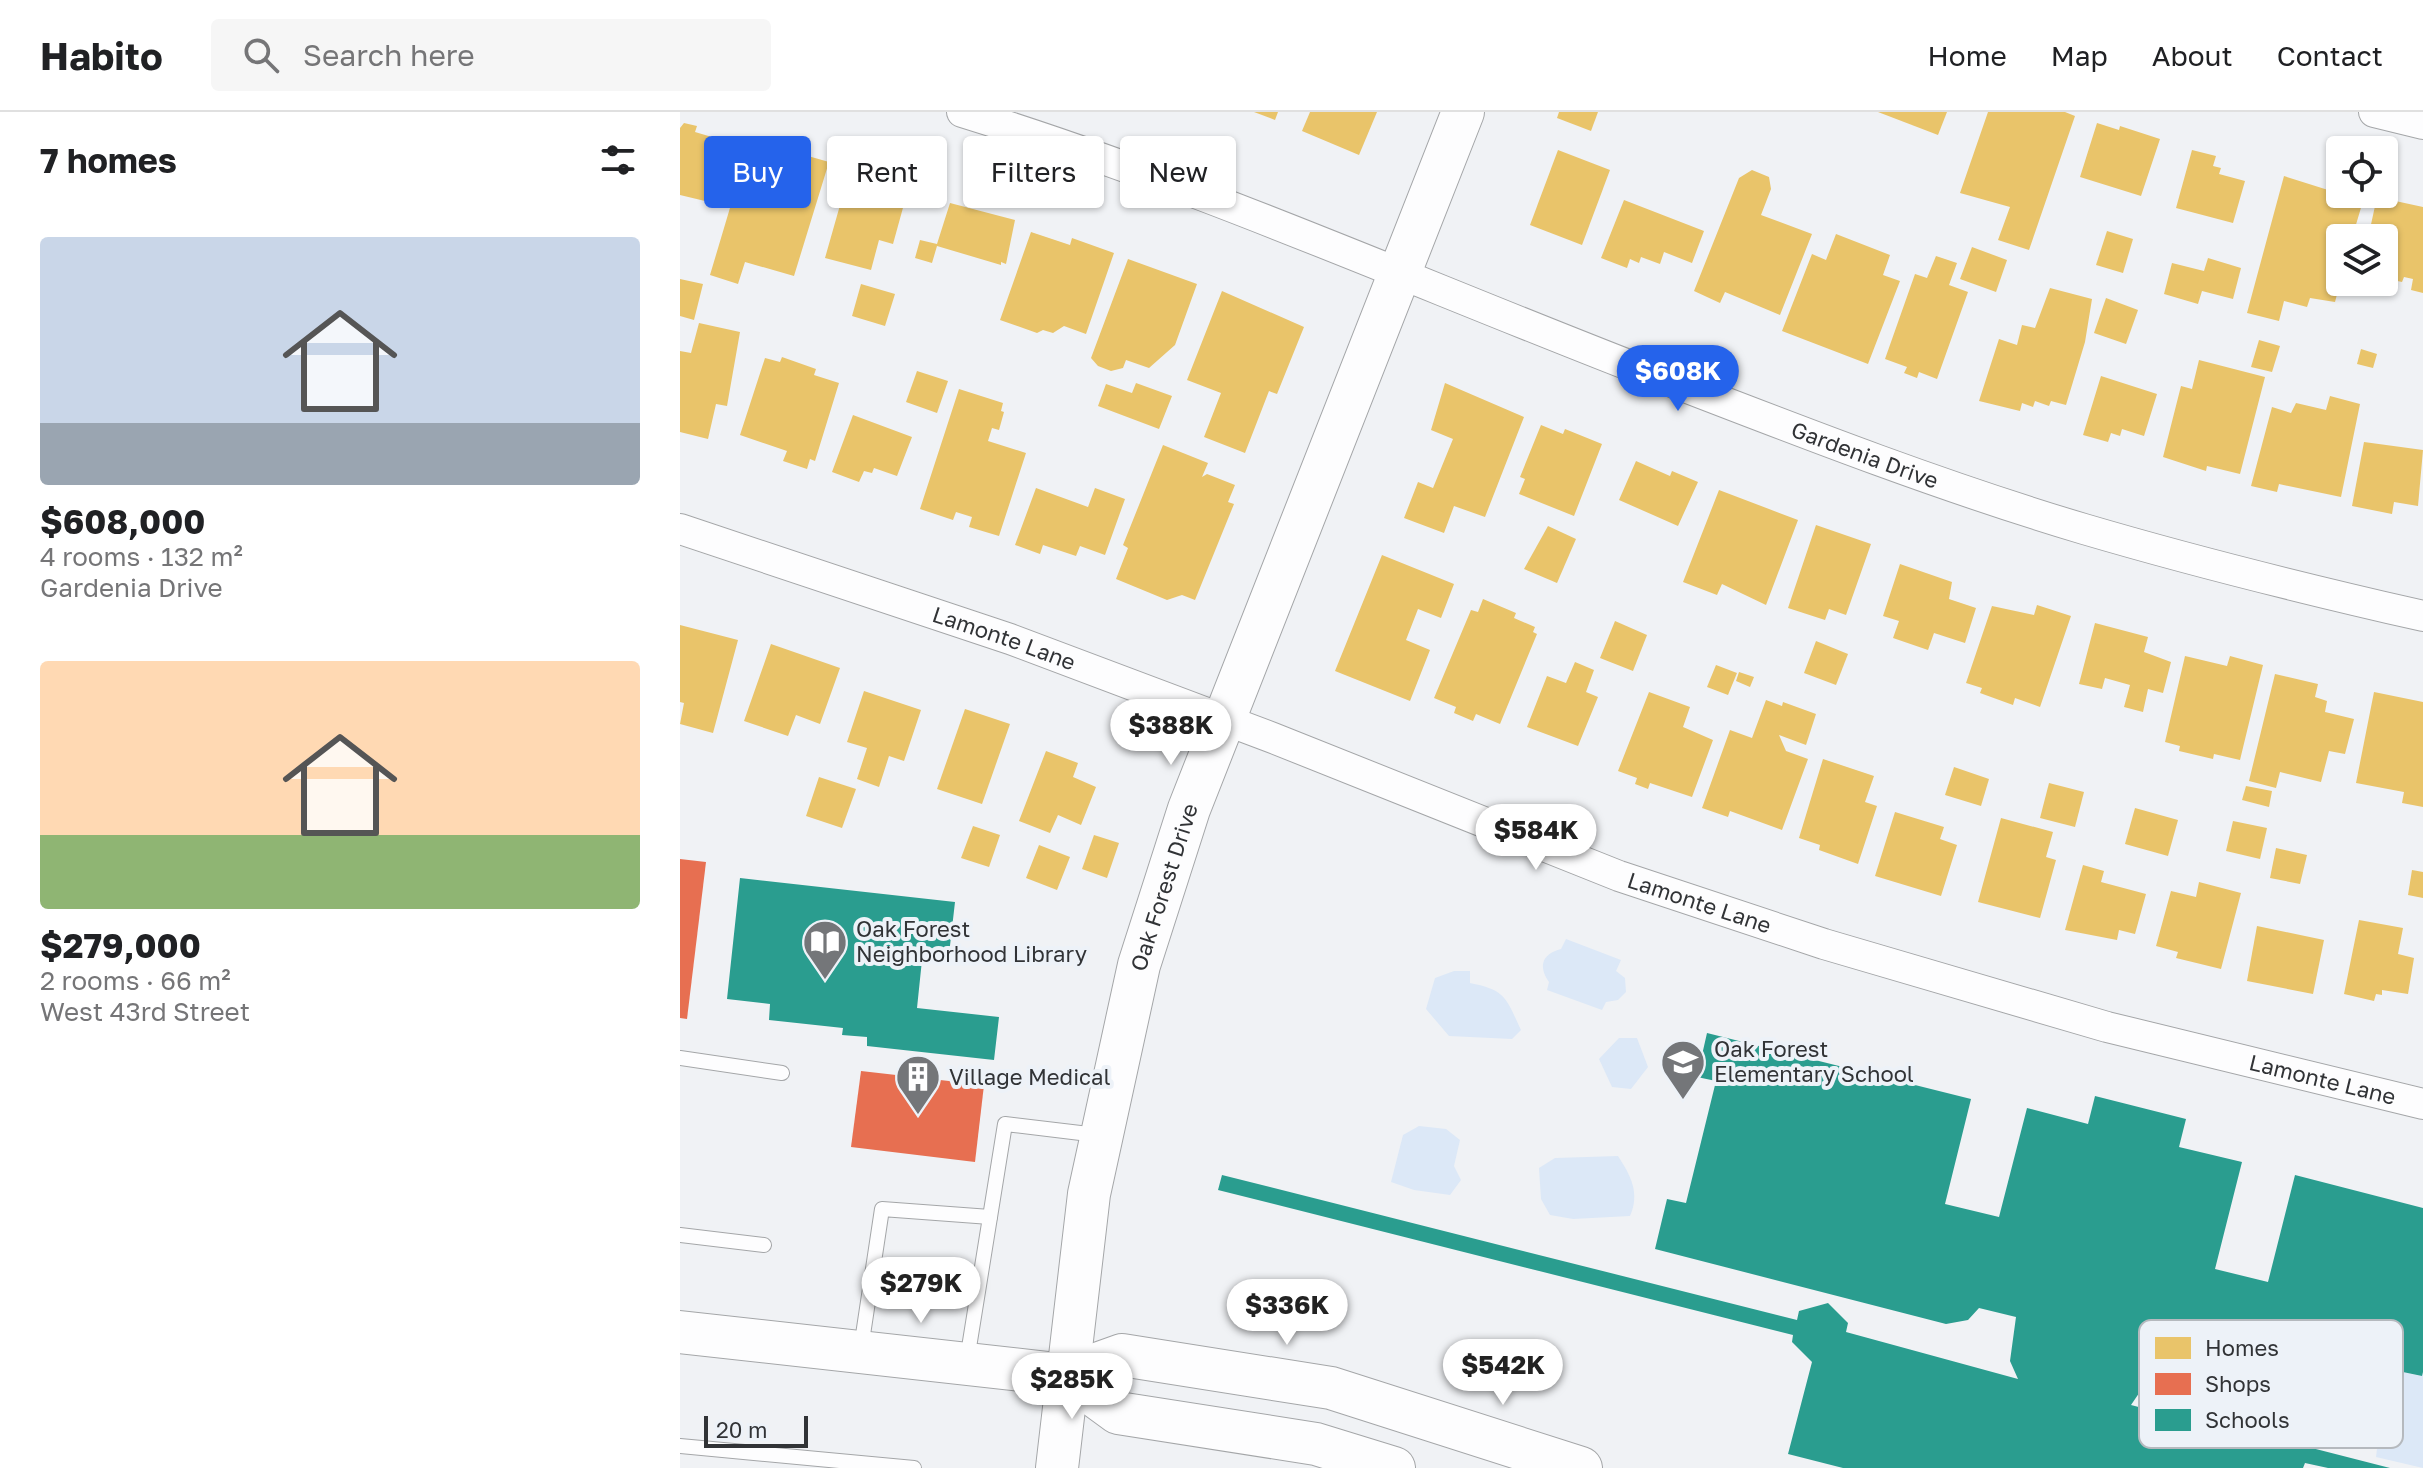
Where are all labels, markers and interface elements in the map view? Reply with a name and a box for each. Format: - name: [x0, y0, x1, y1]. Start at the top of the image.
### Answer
- search box: [211, 19, 771, 91]
- text: Habito: [40, 33, 163, 78]
- icon: search: [239, 33, 283, 77]
- text: Search here: [303, 37, 475, 73]
- text: Home: [1928, 39, 2007, 72]
- text: Map: [2051, 39, 2108, 72]
- text: About: [2152, 39, 2233, 72]
- text: Contact: [2277, 39, 2383, 72]
- chip: Buy: [704, 136, 811, 208]
- chip: Rent: [827, 136, 947, 208]
- chip: Filters: [963, 136, 1104, 208]
- chip: New: [1120, 136, 1236, 208]
- map controls: [2326, 136, 2398, 296]
- button: locate: [2326, 136, 2398, 208]
- icon: filters: [596, 138, 640, 182]
- text: 7 homes: [40, 140, 177, 180]
- button: layers: [2326, 224, 2398, 296]
- icon: home: [268, 289, 412, 433]
- pin: $608K: [1622, 345, 1734, 413]
- text: $608K: [1635, 355, 1721, 386]
- street label: Gardenia Drive: [1788, 415, 1942, 494]
- text: $608,000: [40, 501, 205, 541]
- text: 4 rooms · 132 m²: [40, 541, 243, 572]
- text: Gardenia Drive: [40, 572, 223, 603]
- street label: Lamonte Lane: [929, 600, 1080, 675]
- pin: $388K: [1115, 699, 1227, 767]
- text: $388K: [1128, 709, 1214, 740]
- icon: home: [268, 713, 412, 857]
- street label: Oak Forest Drive: [1124, 800, 1203, 974]
- pin: $584K: [1480, 804, 1592, 872]
- text: $584K: [1493, 814, 1579, 845]
- street label: Lamonte Lane: [1624, 866, 1775, 939]
- place label: Oak Forest Neighborhood Library: [856, 915, 1087, 967]
- library icon: Oak Forest Neighborhood Library: [801, 918, 849, 981]
- text: $279,000: [40, 925, 201, 965]
- text: 2 rooms · 66 m²: [40, 965, 231, 996]
- text: West 43rd Street: [40, 996, 250, 1027]
- place label: Oak Forest Elementary School: [1714, 1035, 1914, 1087]
- school or university icon: Oak Forest Elementary School: [1659, 1038, 1707, 1101]
- street label: Lamonte Lane: [2247, 1048, 2399, 1110]
- building icon: Village Medical: [894, 1053, 942, 1116]
- place label: Village Medical: [949, 1063, 1111, 1090]
- pin: $279K: [865, 1257, 977, 1325]
- text: $279K: [880, 1267, 962, 1298]
- pin: $336K: [1231, 1279, 1343, 1347]
- text: $336K: [1245, 1289, 1329, 1320]
- legend: [2139, 1320, 2403, 1448]
- text: Homes: [2205, 1334, 2279, 1361]
- pin: $542K: [1447, 1339, 1559, 1407]
- text: $542K: [1461, 1349, 1545, 1380]
- pin: $285K: [1016, 1353, 1128, 1421]
- text: $285K: [1030, 1363, 1114, 1394]
- text: Shops: [2205, 1370, 2271, 1397]
- text: Schools: [2205, 1406, 2290, 1433]
- scale bar: [704, 1412, 808, 1448]
- text: 20 m: [716, 1416, 767, 1443]

